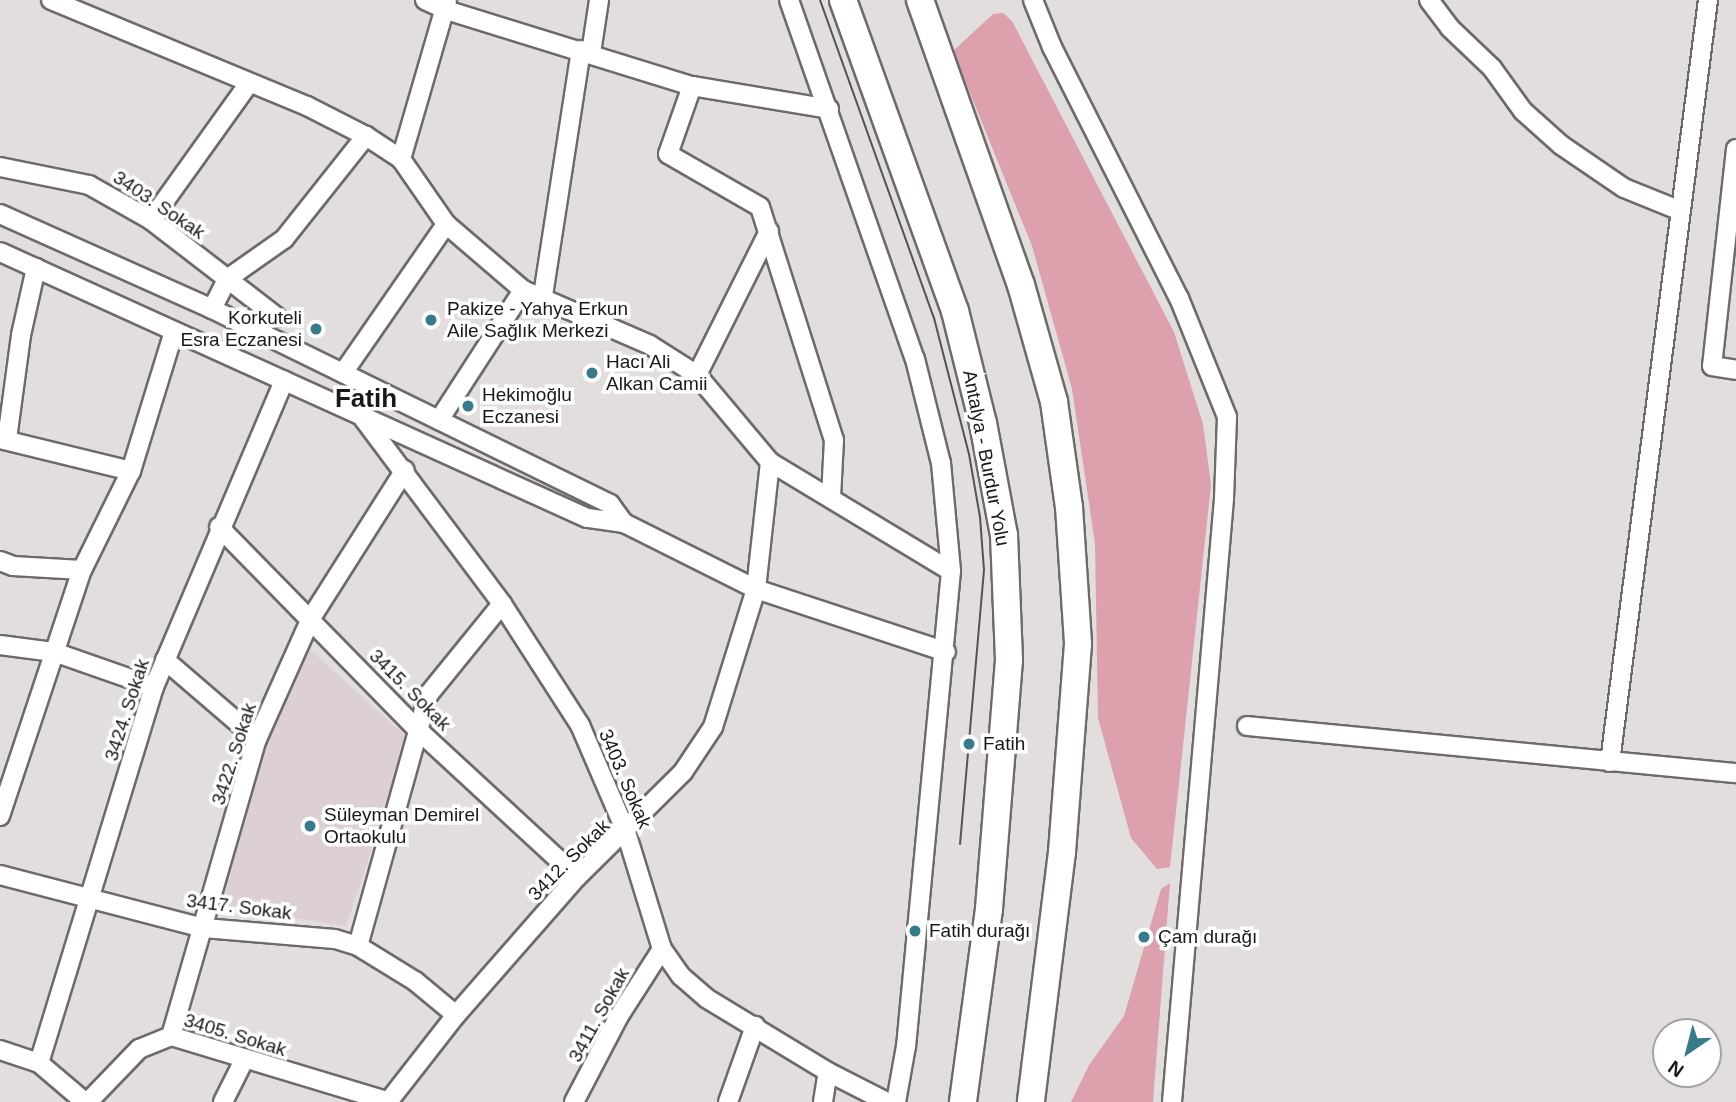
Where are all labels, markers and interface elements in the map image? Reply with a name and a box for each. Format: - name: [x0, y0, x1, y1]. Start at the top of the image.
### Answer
- street label: 3403. Sokak: [109, 166, 209, 244]
- place label: Pakize - Yahya Erkun Aile Sağlık Merkezi: [447, 298, 628, 342]
- place label: Korkuteli Esra Eczanesi: [181, 307, 302, 351]
- marker: Pakize - Yahya Erkun Aile Sağlık Merkezi: [421, 310, 441, 330]
- marker: Korkuteli Esra Eczanesi: [308, 321, 324, 337]
- place label: Hacı Ali Alkan Camii: [606, 351, 707, 395]
- marker: Hacı Ali Alkan Camii: [584, 365, 600, 381]
- street label: Antalya - Burdur Yolu: [958, 368, 1014, 548]
- district label: Fatih: [335, 383, 397, 415]
- place label: Hekimoğlu Eczanesi: [482, 384, 572, 428]
- marker: Hekimoğlu Eczanesi: [460, 398, 476, 414]
- street label: 3415. Sokak: [365, 645, 455, 735]
- street label: 3424. Sokak: [100, 656, 154, 764]
- street label: 3422. Sokak: [207, 700, 261, 808]
- street label: 3403. Sokak: [594, 726, 656, 832]
- place label: Fatih: [983, 733, 1025, 755]
- marker: Fatih: [961, 736, 977, 752]
- place label: Süleyman Demirel Ortaokulu: [324, 804, 479, 848]
- street label: 3412. Sokak: [524, 815, 614, 905]
- marker: Süleyman Demirel Ortaokulu: [302, 818, 318, 834]
- street label: 3417. Sokak: [185, 889, 293, 925]
- place label: Fatih durağı: [929, 920, 1030, 942]
- marker: Fatih durağı: [907, 923, 923, 939]
- place label: Çam durağı: [1158, 926, 1257, 948]
- marker: Çam durağı: [1136, 929, 1152, 945]
- street label: 3411. Sokak: [564, 964, 634, 1066]
- street label: 3405. Sokak: [181, 1009, 289, 1061]
- north arrow: [1652, 1018, 1722, 1088]
- text: N: [1664, 1056, 1687, 1082]

